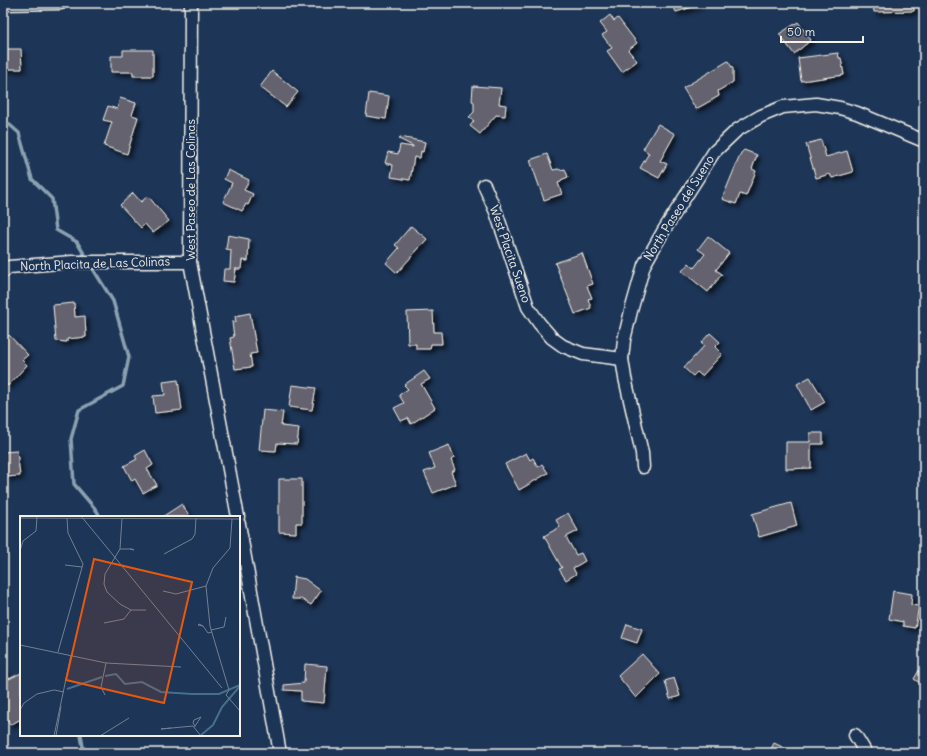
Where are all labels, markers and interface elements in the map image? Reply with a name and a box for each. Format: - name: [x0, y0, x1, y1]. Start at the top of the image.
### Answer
- scale bar: [781, 18, 863, 44]
- text: 50 m: [787, 24, 816, 39]
- street label: West Paseo de Las Colinas: [183, 119, 198, 261]
- street label: North Paseo del Sueno: [640, 152, 717, 263]
- street label: West Placita Sueno: [487, 203, 534, 305]
- street label: North Placita de Las Colinas: [20, 253, 170, 274]
- inset map: [20, 516, 240, 736]

